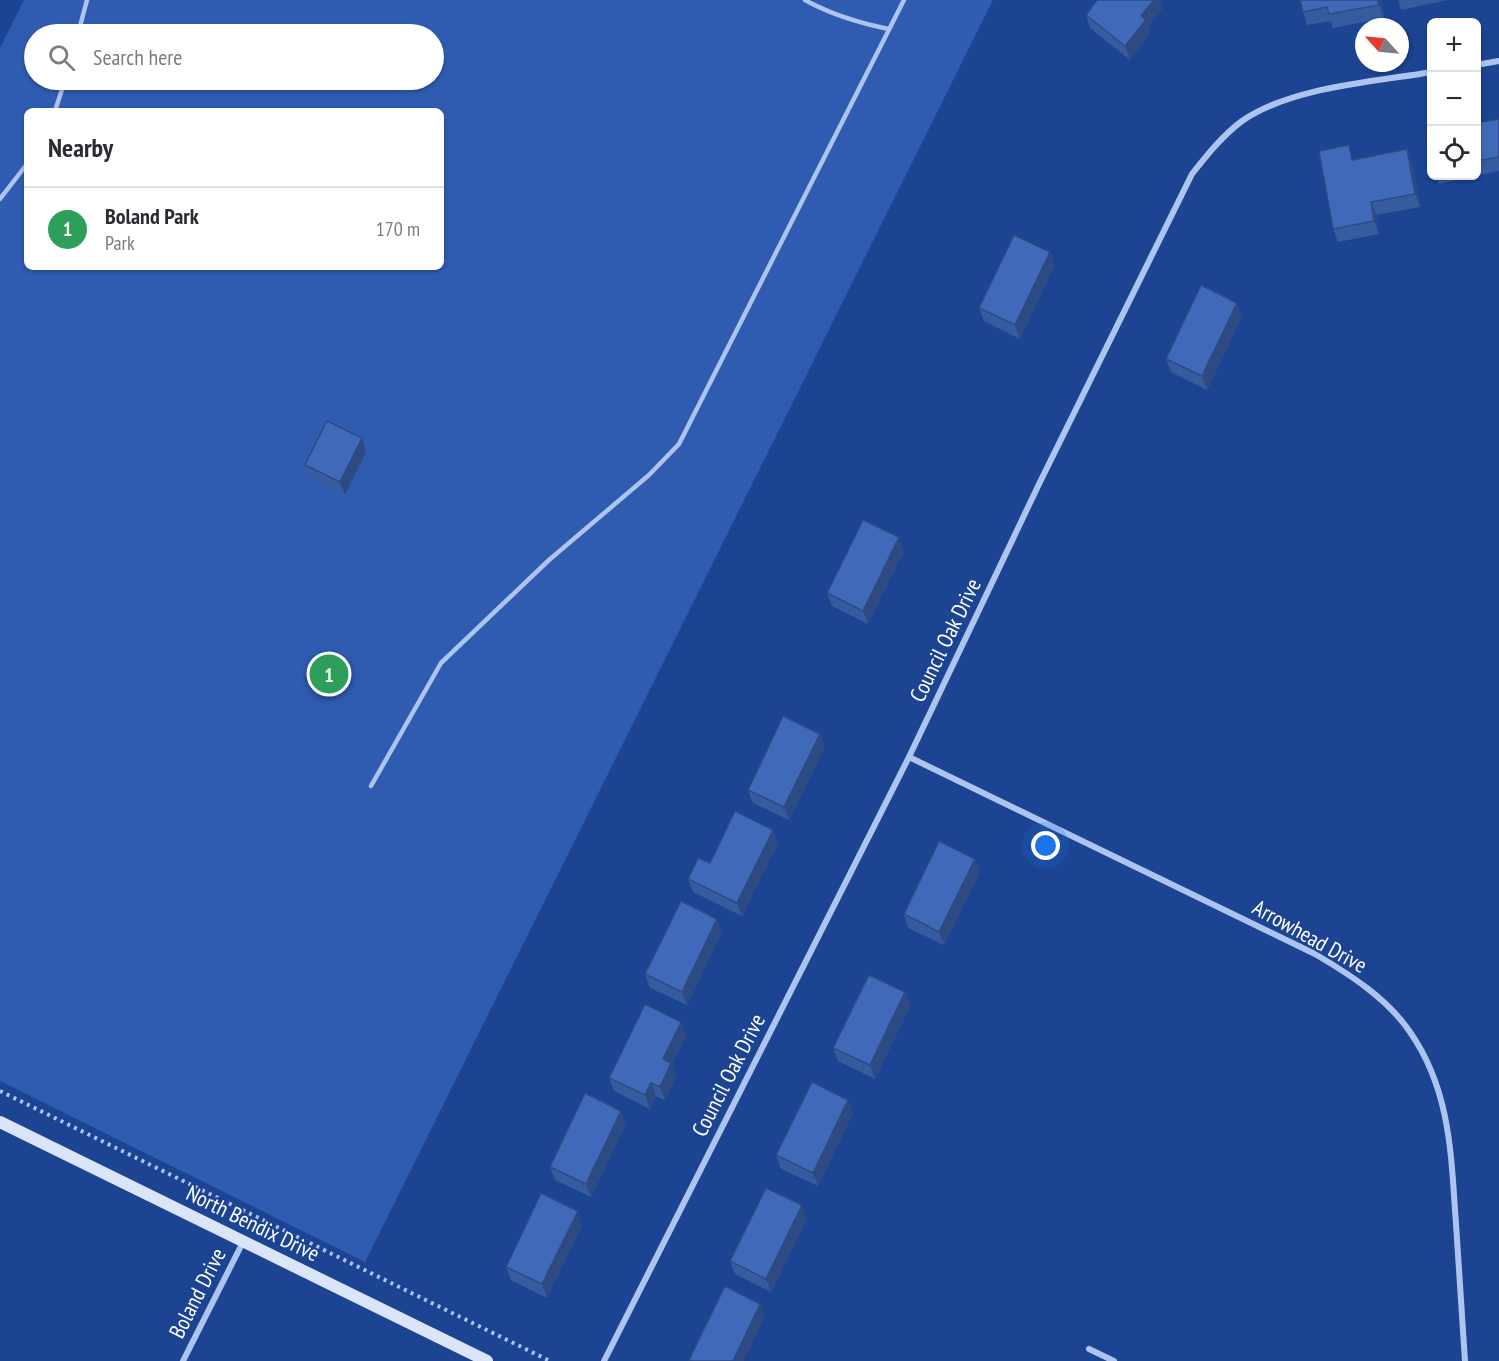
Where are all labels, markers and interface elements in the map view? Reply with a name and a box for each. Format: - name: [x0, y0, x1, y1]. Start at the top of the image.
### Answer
- north arrow: [1355, 18, 1409, 72]
- map controls: [1427, 18, 1481, 180]
- button: +: [1427, 18, 1481, 72]
- search box: [24, 24, 444, 90]
- icon: search: [45, 41, 78, 74]
- text: Search here: [93, 43, 182, 71]
- button: −: [1427, 72, 1481, 126]
- button: locate: [1427, 126, 1481, 180]
- text: Nearby: [48, 131, 113, 164]
- text: Boland Park: [105, 202, 199, 230]
- text: 1: [63, 216, 72, 242]
- text: 170 m: [376, 216, 420, 242]
- text: Park: [105, 230, 135, 256]
- street label: Council Oak Drive: [903, 574, 987, 706]
- pin: 1: [310, 652, 348, 696]
- your location: [1031, 831, 1060, 860]
- street label: Arrowhead Drive: [1248, 893, 1372, 979]
- street label: Council Oak Drive: [685, 1009, 771, 1141]
- street label: North Bendix Drive: [182, 1179, 324, 1267]
- street label: Boland Drive: [162, 1243, 232, 1343]

